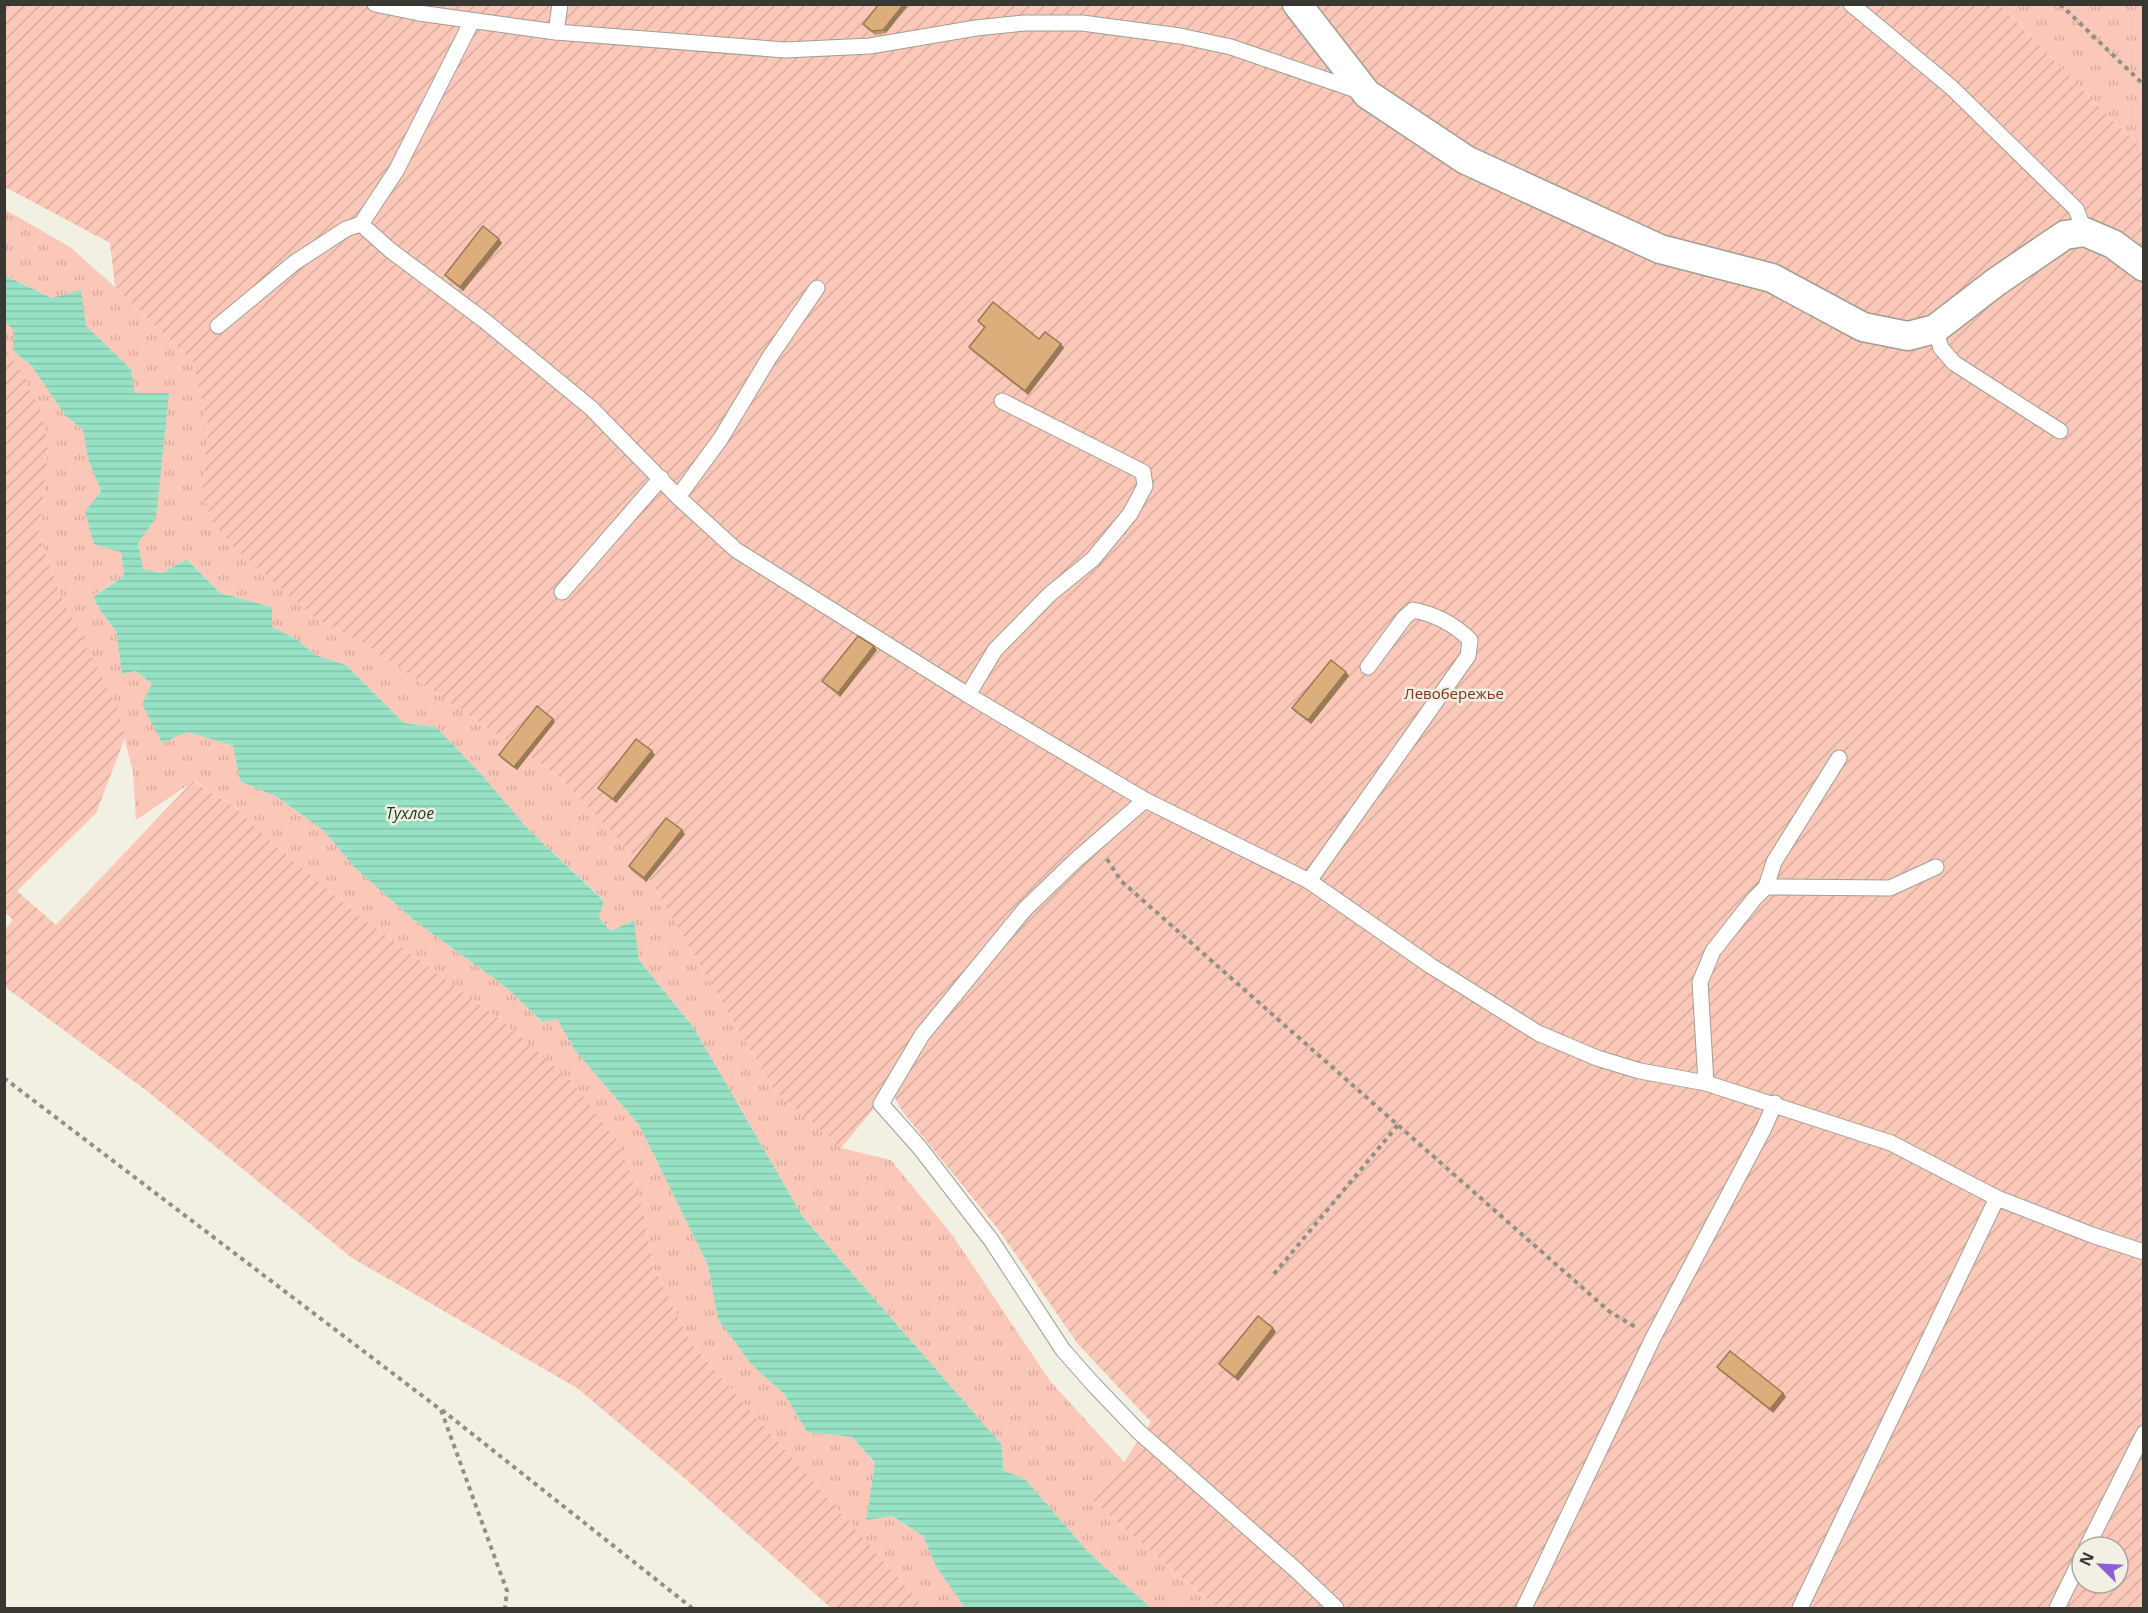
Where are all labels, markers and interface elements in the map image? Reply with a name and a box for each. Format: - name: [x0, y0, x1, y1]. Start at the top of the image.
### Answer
- park label: Левобережье: [1404, 683, 1504, 703]
- water label: Тухлое: [386, 802, 434, 824]
- north arrow: [2070, 1535, 2130, 1595]
- text: N: [2074, 1548, 2099, 1569]

